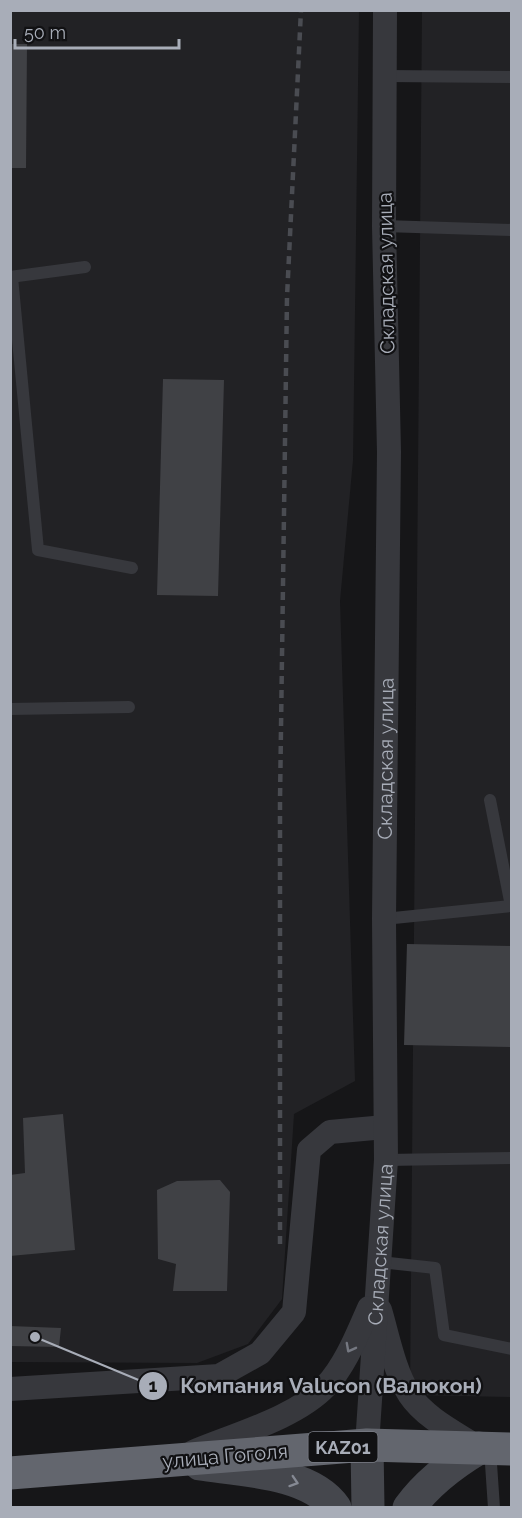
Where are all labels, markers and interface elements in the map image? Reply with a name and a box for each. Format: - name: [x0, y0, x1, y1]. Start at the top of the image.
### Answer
- scale bar: [15, 12, 178, 50]
- text: 50 m: [24, 22, 66, 43]
- street label: Складская улица: [373, 192, 399, 354]
- street label: Складская улица: [373, 678, 399, 840]
- street label: Складская улица: [363, 1163, 398, 1326]
- one-way arrow: [346, 1342, 357, 1353]
- callout: Компания Valucon (Валюкон): [138, 1366, 493, 1405]
- text: Компания Valucon (Валюкон): [180, 1373, 482, 1398]
- text: 1: [149, 1375, 158, 1396]
- road number: KАZ01: [308, 1432, 378, 1462]
- street label: улица Гоголя: [161, 1439, 289, 1473]
- one-way arrow: [288, 1474, 299, 1487]

